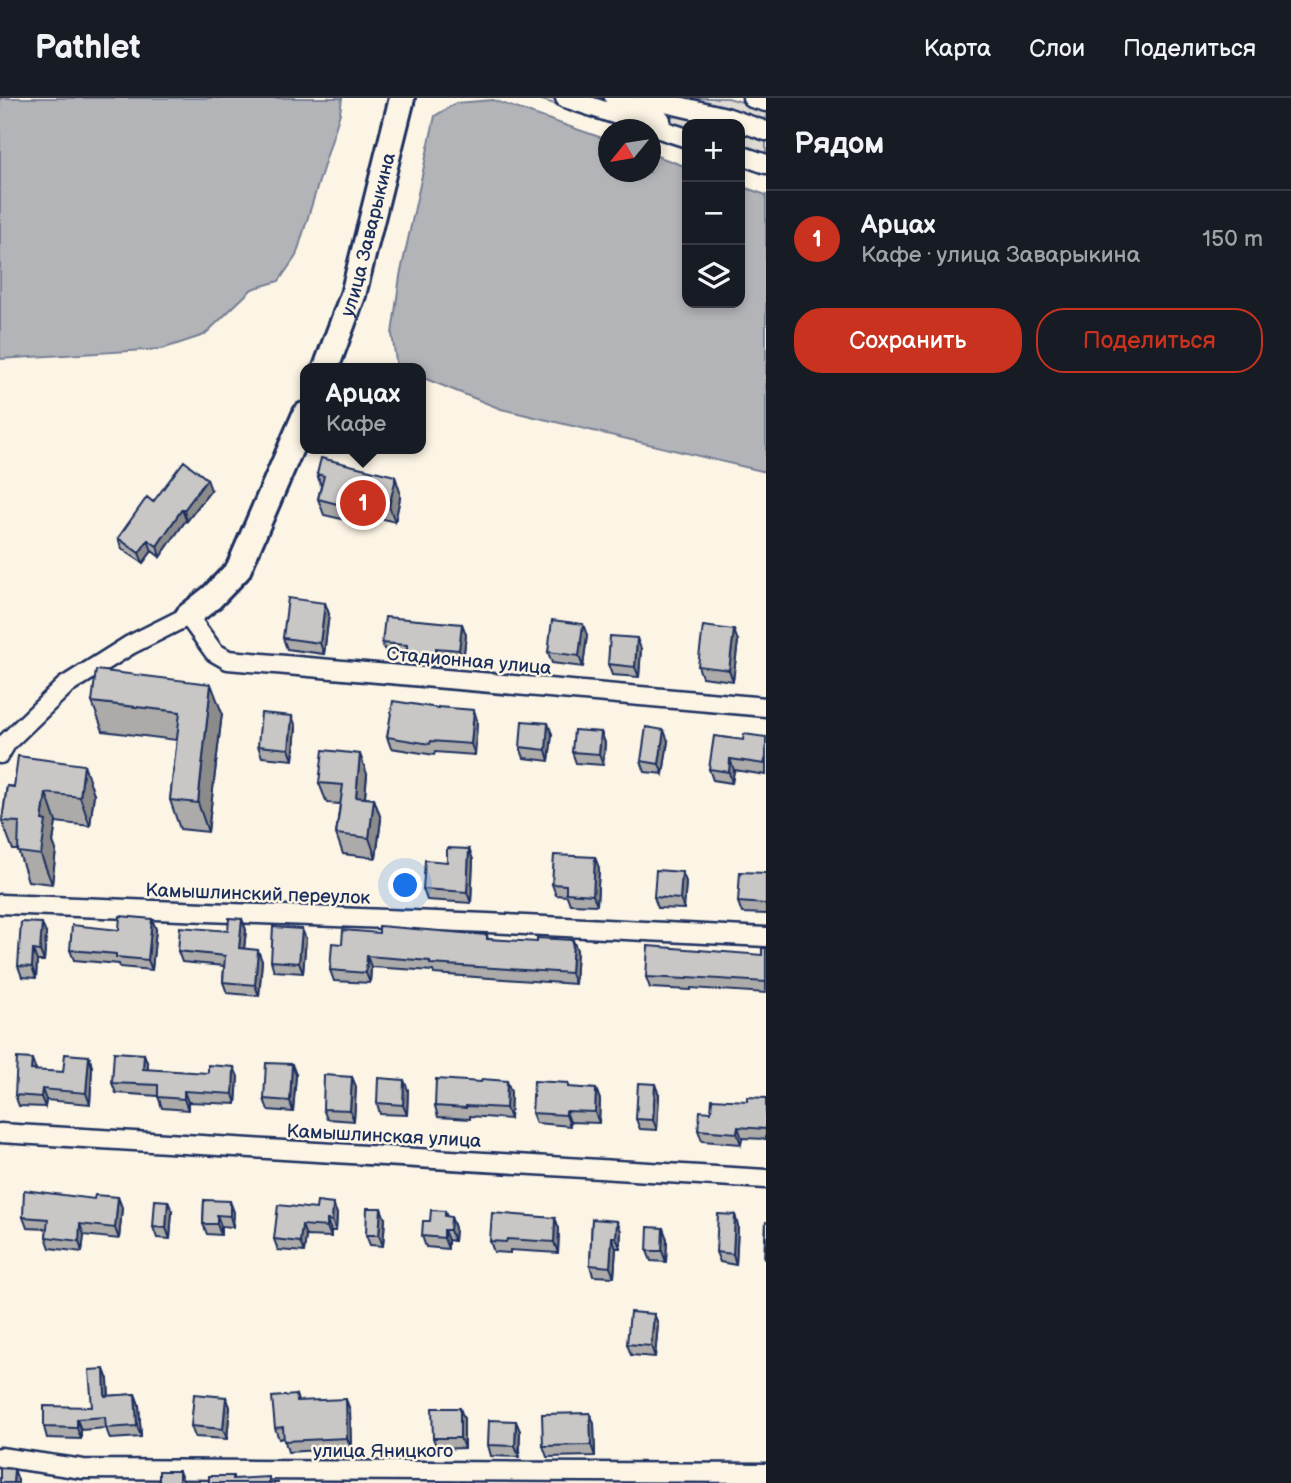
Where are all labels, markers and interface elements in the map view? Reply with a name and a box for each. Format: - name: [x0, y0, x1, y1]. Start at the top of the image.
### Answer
- text: Pathlet: [35, 28, 140, 68]
- text: Карта: [924, 34, 991, 63]
- text: Слои: [1029, 34, 1085, 63]
- text: Поделиться: [1123, 34, 1256, 63]
- north arrow: [598, 119, 661, 182]
- map controls: [682, 119, 745, 308]
- button: +: [682, 119, 745, 182]
- text: Рядом: [794, 126, 884, 162]
- street label: улица Заварыкина: [336, 151, 401, 320]
- button: −: [682, 182, 745, 245]
- text: Арцах: [861, 210, 935, 241]
- text: 1: [812, 225, 822, 253]
- text: 150 m: [1202, 225, 1263, 253]
- text: Кафе · улица Заварыкина: [861, 241, 1140, 269]
- button: layers: [682, 245, 745, 308]
- button: Сохранить: [794, 308, 1022, 373]
- button: Поделиться: [1036, 308, 1263, 373]
- popup: [300, 363, 426, 454]
- text: Арцах: [326, 379, 400, 410]
- text: Кафе: [326, 410, 386, 438]
- pin: 1: [340, 477, 386, 529]
- street label: Стадионная улица: [385, 643, 552, 680]
- your location: [388, 868, 422, 902]
- street label: Камышлинский переулок: [145, 879, 371, 910]
- street label: Камышлинская улица: [286, 1120, 482, 1153]
- street label: улица Яницкого: [313, 1440, 453, 1463]

